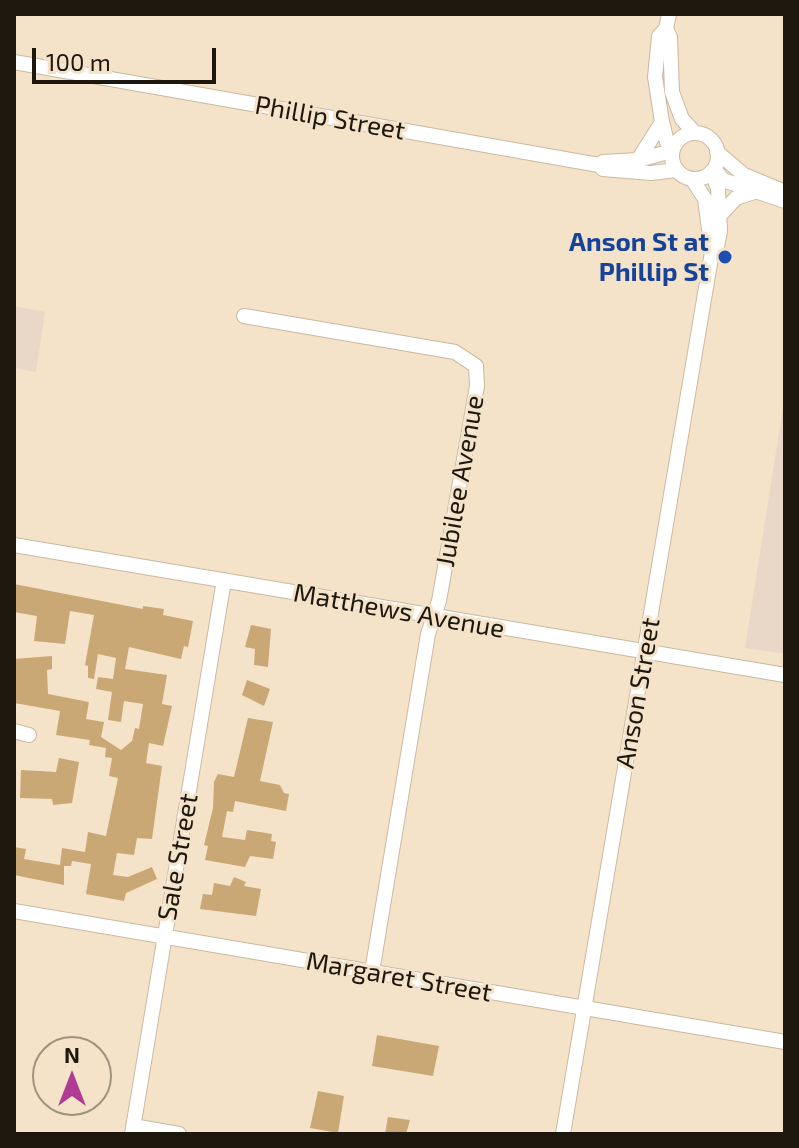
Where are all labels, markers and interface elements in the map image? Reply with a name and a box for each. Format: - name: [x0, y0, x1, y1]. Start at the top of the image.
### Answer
- scale bar: [36, 32, 220, 82]
- text: 100 m: [46, 47, 111, 76]
- street label: Phillip Street: [252, 89, 408, 147]
- place label: Anson St at Phillip St: [569, 226, 709, 288]
- marker: Anson St at Phillip St: [716, 248, 734, 266]
- street label: Jubilee Avenue: [430, 393, 490, 569]
- street label: Matthews Avenue: [291, 577, 507, 645]
- street label: Anson Street: [609, 615, 667, 771]
- street label: Sale Street: [151, 791, 205, 923]
- street label: Margaret Street: [304, 945, 494, 1009]
- north arrow: [32, 1036, 112, 1116]
- text: N: [64, 1041, 80, 1067]

